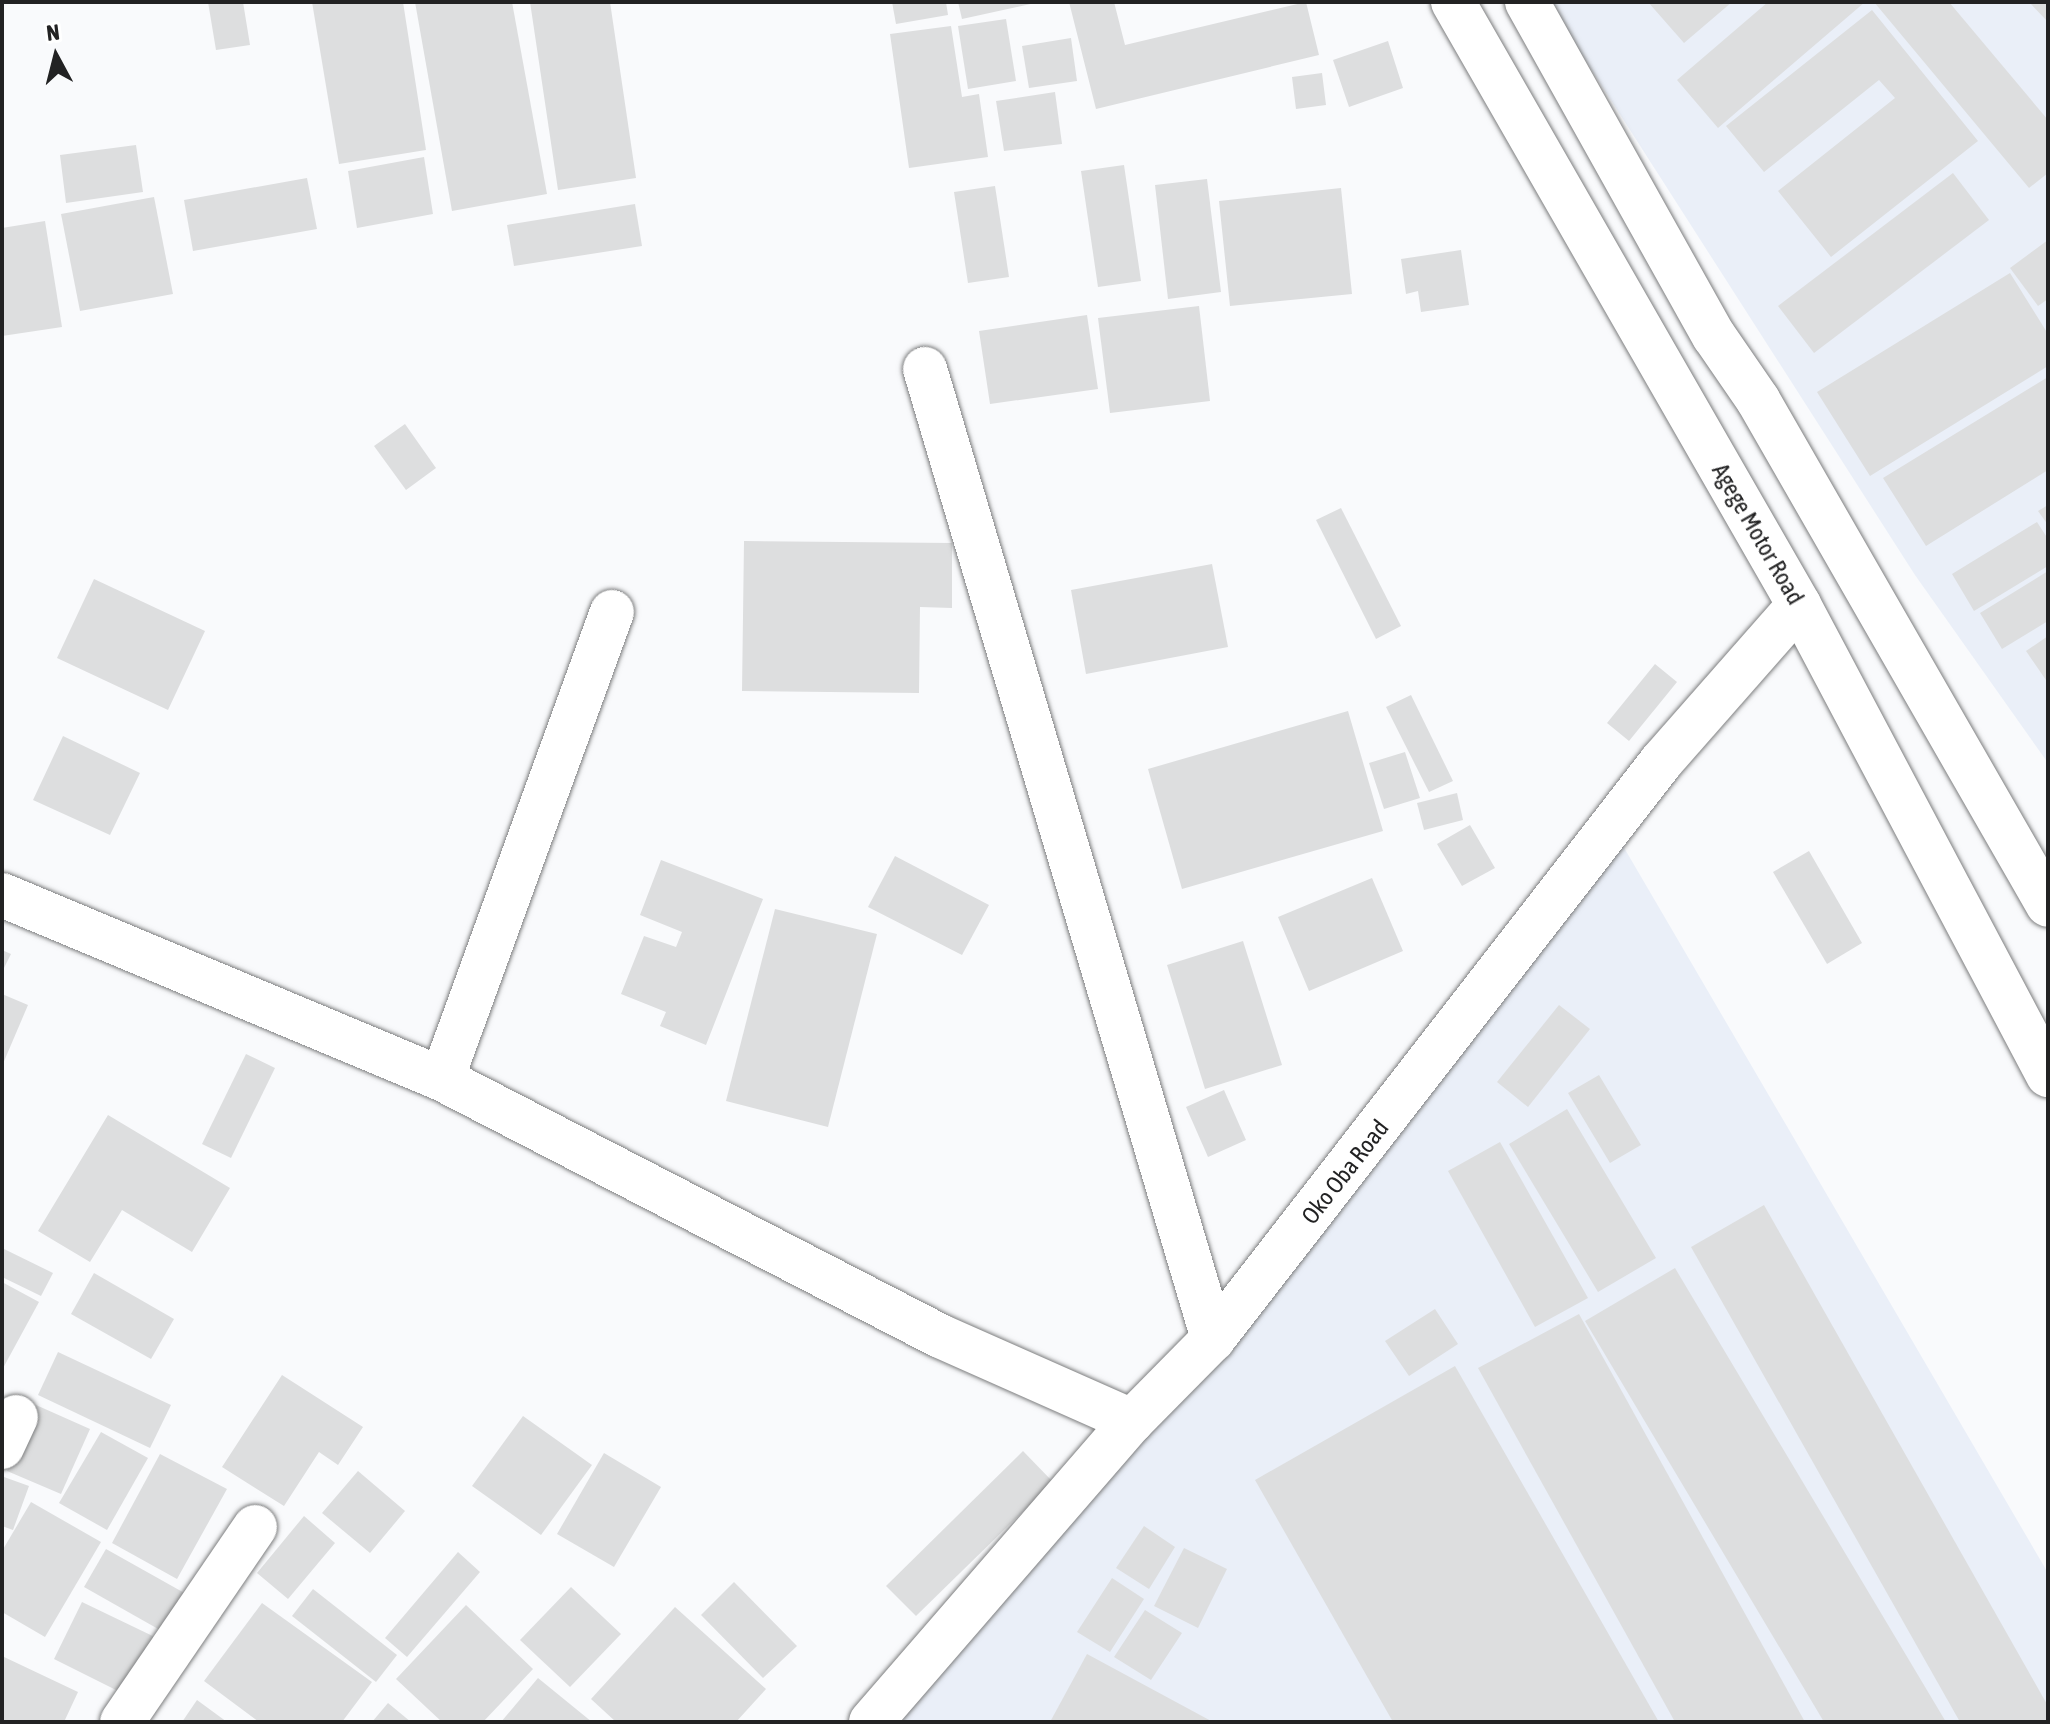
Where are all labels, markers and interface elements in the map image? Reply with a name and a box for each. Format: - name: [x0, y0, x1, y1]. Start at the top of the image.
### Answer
- north arrow: [16, 16, 96, 96]
- text: N: [45, 18, 61, 46]
- street label: Agege Motor Road: [1706, 458, 1810, 610]
- street label: Oko Oba Road: [1295, 1114, 1395, 1230]

